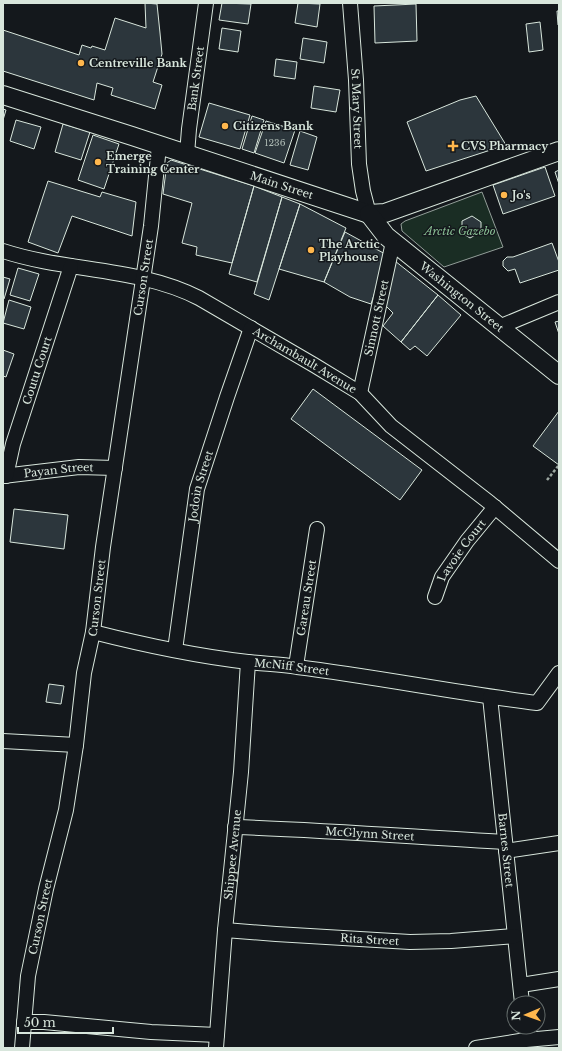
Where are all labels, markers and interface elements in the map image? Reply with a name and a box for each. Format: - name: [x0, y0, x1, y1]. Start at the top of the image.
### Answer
- street label: Bank Street: [185, 45, 207, 112]
- place label: Centreville Bank: [89, 56, 187, 70]
- marker: Centreville Bank: [76, 58, 86, 68]
- street label: St Mary Street: [348, 68, 365, 150]
- place label: Citizens Bank: [233, 119, 314, 133]
- marker: Citizens Bank: [220, 121, 230, 131]
- house number: 1236: [265, 137, 286, 148]
- place label: CVS Pharmacy: [461, 139, 549, 153]
- marker: CVS Pharmacy: [448, 141, 458, 151]
- place label: Emerge Training Center: [106, 149, 200, 176]
- marker: Emerge Training Center: [93, 157, 103, 167]
- street label: Main Street: [248, 168, 316, 202]
- place label: Jo's: [510, 188, 531, 202]
- marker: Jo's: [499, 190, 509, 200]
- park label: Arctic Gazebo: [423, 224, 496, 238]
- street label: Curson Street: [131, 237, 156, 317]
- place label: The Arctic Playhouse: [319, 237, 380, 264]
- marker: The Arctic Playhouse: [306, 245, 316, 255]
- street label: Washington Street: [416, 258, 507, 335]
- street label: Sinnott Street: [361, 277, 392, 357]
- street label: Archambault Avenue: [250, 324, 359, 396]
- street label: Coutu Court: [19, 334, 55, 406]
- street label: Jodoin Street: [185, 448, 216, 525]
- street label: Payan Street: [23, 460, 95, 480]
- street label: Lavoie Court: [434, 516, 489, 583]
- street label: Curson Street: [85, 558, 109, 638]
- street label: Gareau Street: [294, 558, 319, 637]
- street label: McNiff Street: [254, 656, 331, 678]
- street label: Shippee Avenue: [221, 809, 244, 901]
- street label: Barnes Street: [495, 812, 517, 889]
- street label: McGlynn Street: [325, 824, 416, 844]
- street label: Curson Street: [26, 876, 56, 956]
- street label: Rita Street: [340, 931, 400, 948]
- north arrow: [506, 995, 546, 1035]
- scale bar: [18, 1009, 113, 1035]
- text: N: [509, 1009, 523, 1021]
- text: 50 m: [24, 1015, 56, 1030]

